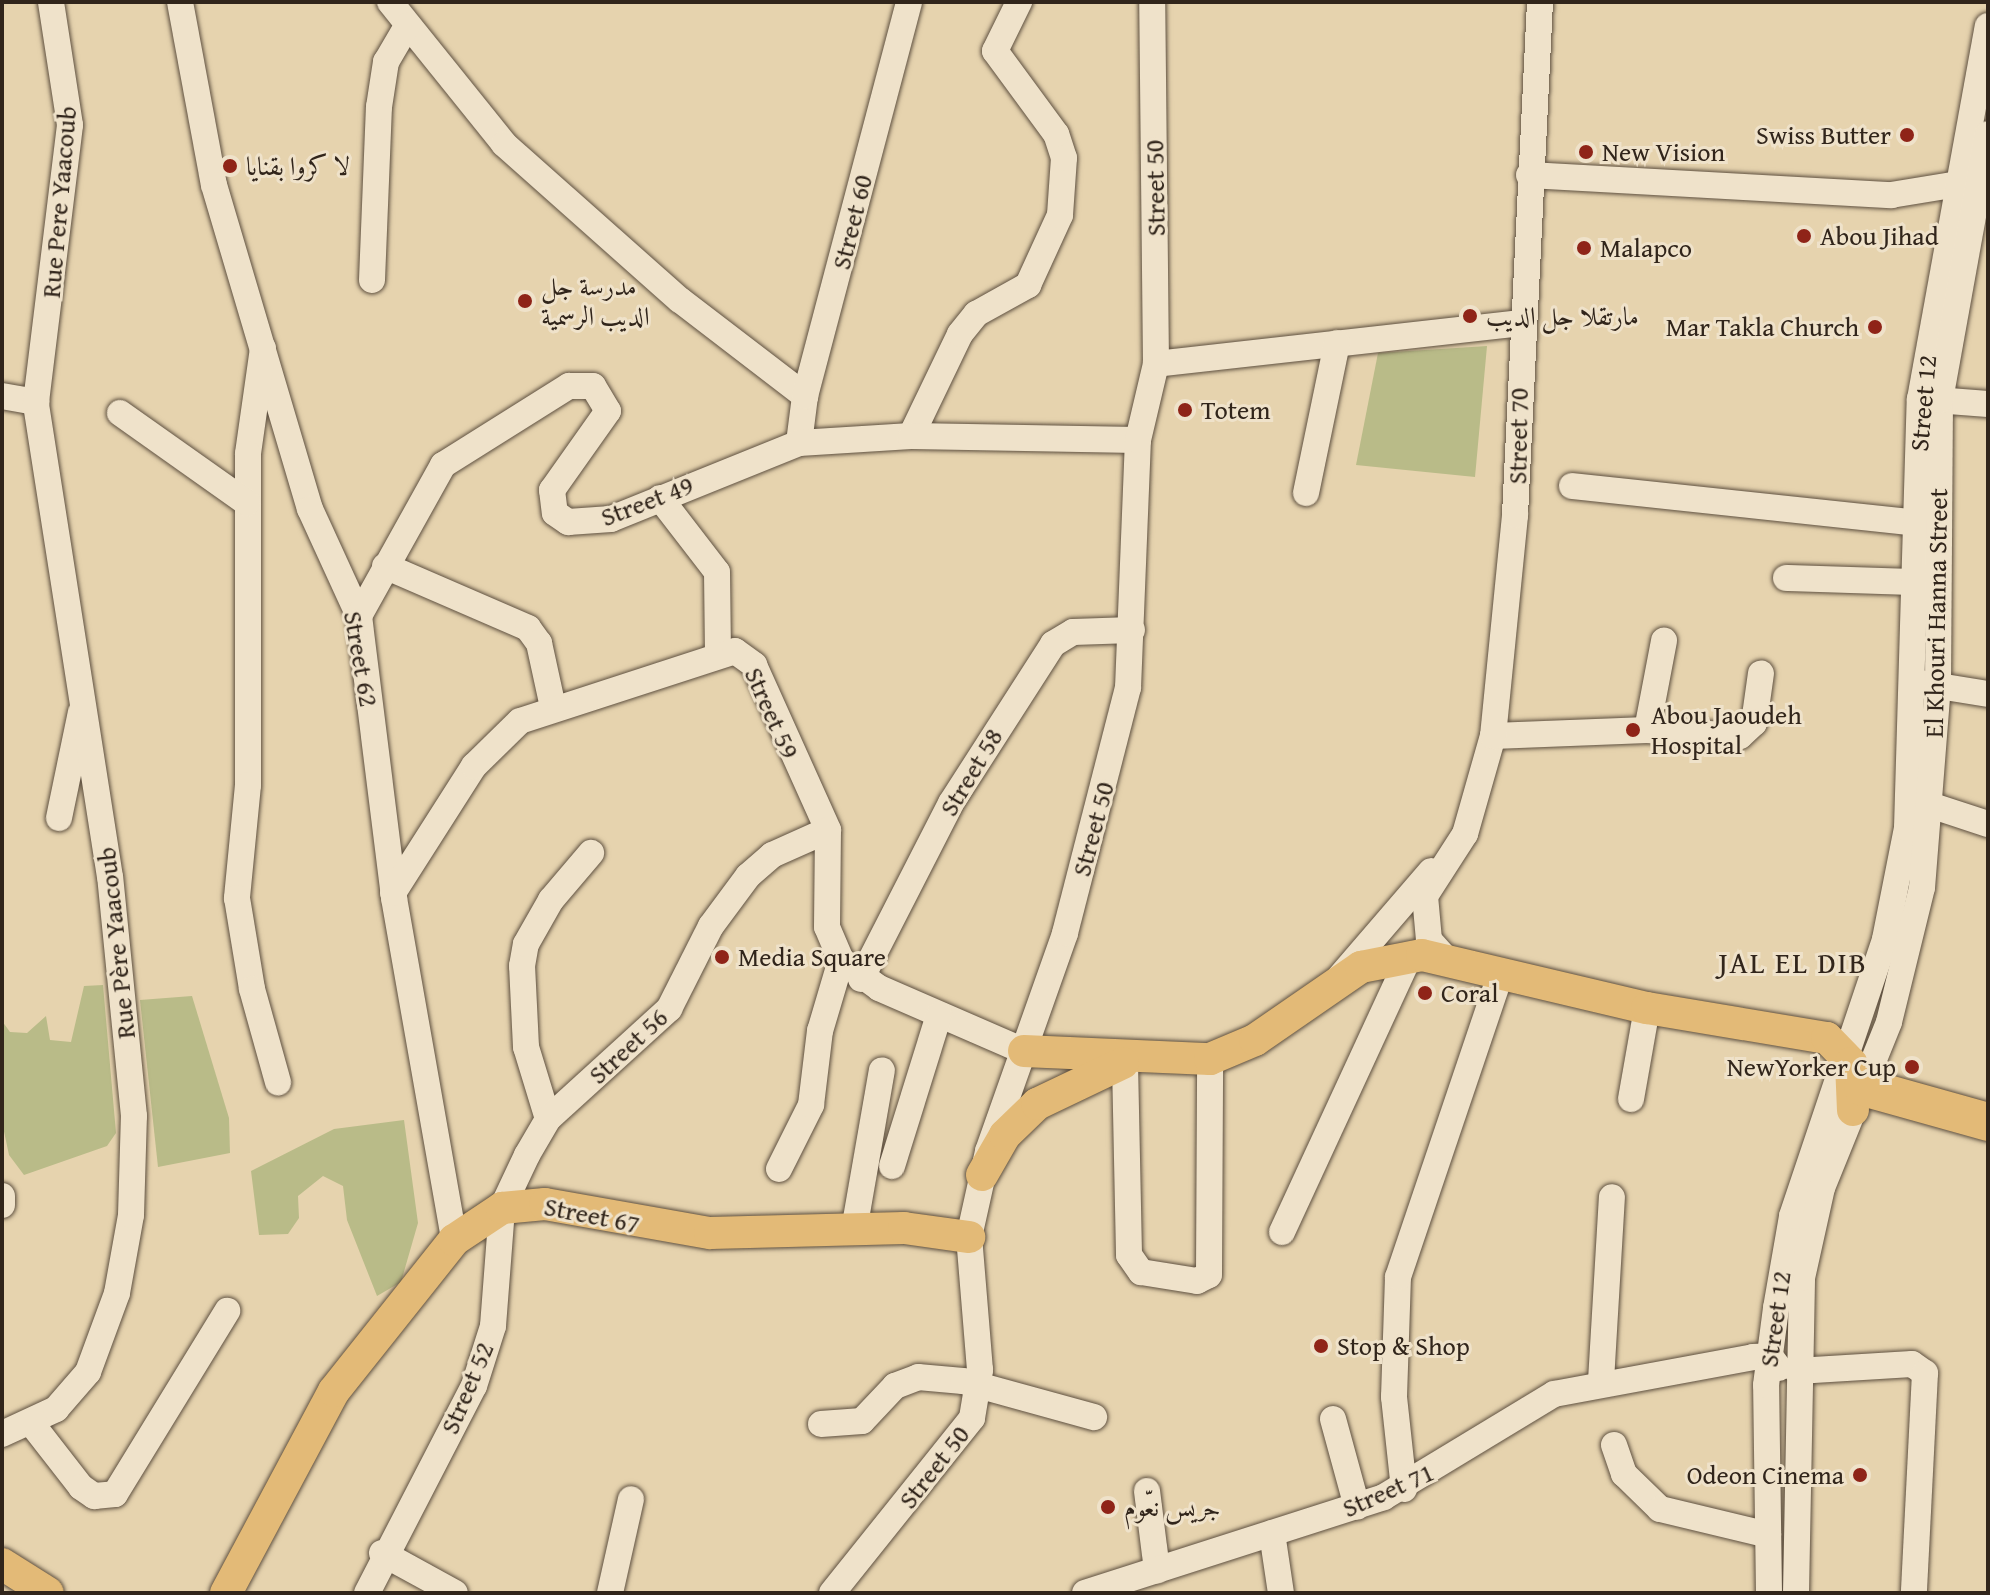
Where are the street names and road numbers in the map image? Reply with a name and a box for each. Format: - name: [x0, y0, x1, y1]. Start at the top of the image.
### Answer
- street label: Rue Pere Yaacoub: [35, 105, 83, 299]
- street label: Street 50: [1139, 139, 1171, 237]
- street label: Street 60: [825, 171, 879, 273]
- street label: Street 12: [1903, 354, 1943, 452]
- street label: Street 70: [1502, 387, 1534, 485]
- street label: Street 49: [596, 469, 698, 533]
- street label: El Khouri Hanna Street: [1918, 488, 1954, 738]
- street label: Street 62: [337, 609, 385, 709]
- street label: Street 59: [738, 663, 806, 763]
- street label: Street 58: [933, 723, 1009, 821]
- street label: Street 50: [1065, 778, 1121, 880]
- street label: Rue Père Yaacoub: [90, 846, 142, 1040]
- street label: Street 56: [582, 1002, 674, 1090]
- street label: Street 67: [542, 1190, 642, 1240]
- street label: Street 12: [1753, 1269, 1797, 1369]
- street label: Street 52: [434, 1337, 500, 1439]
- street label: Street 50: [892, 1419, 976, 1515]
- street label: Street 71: [1338, 1456, 1438, 1524]

